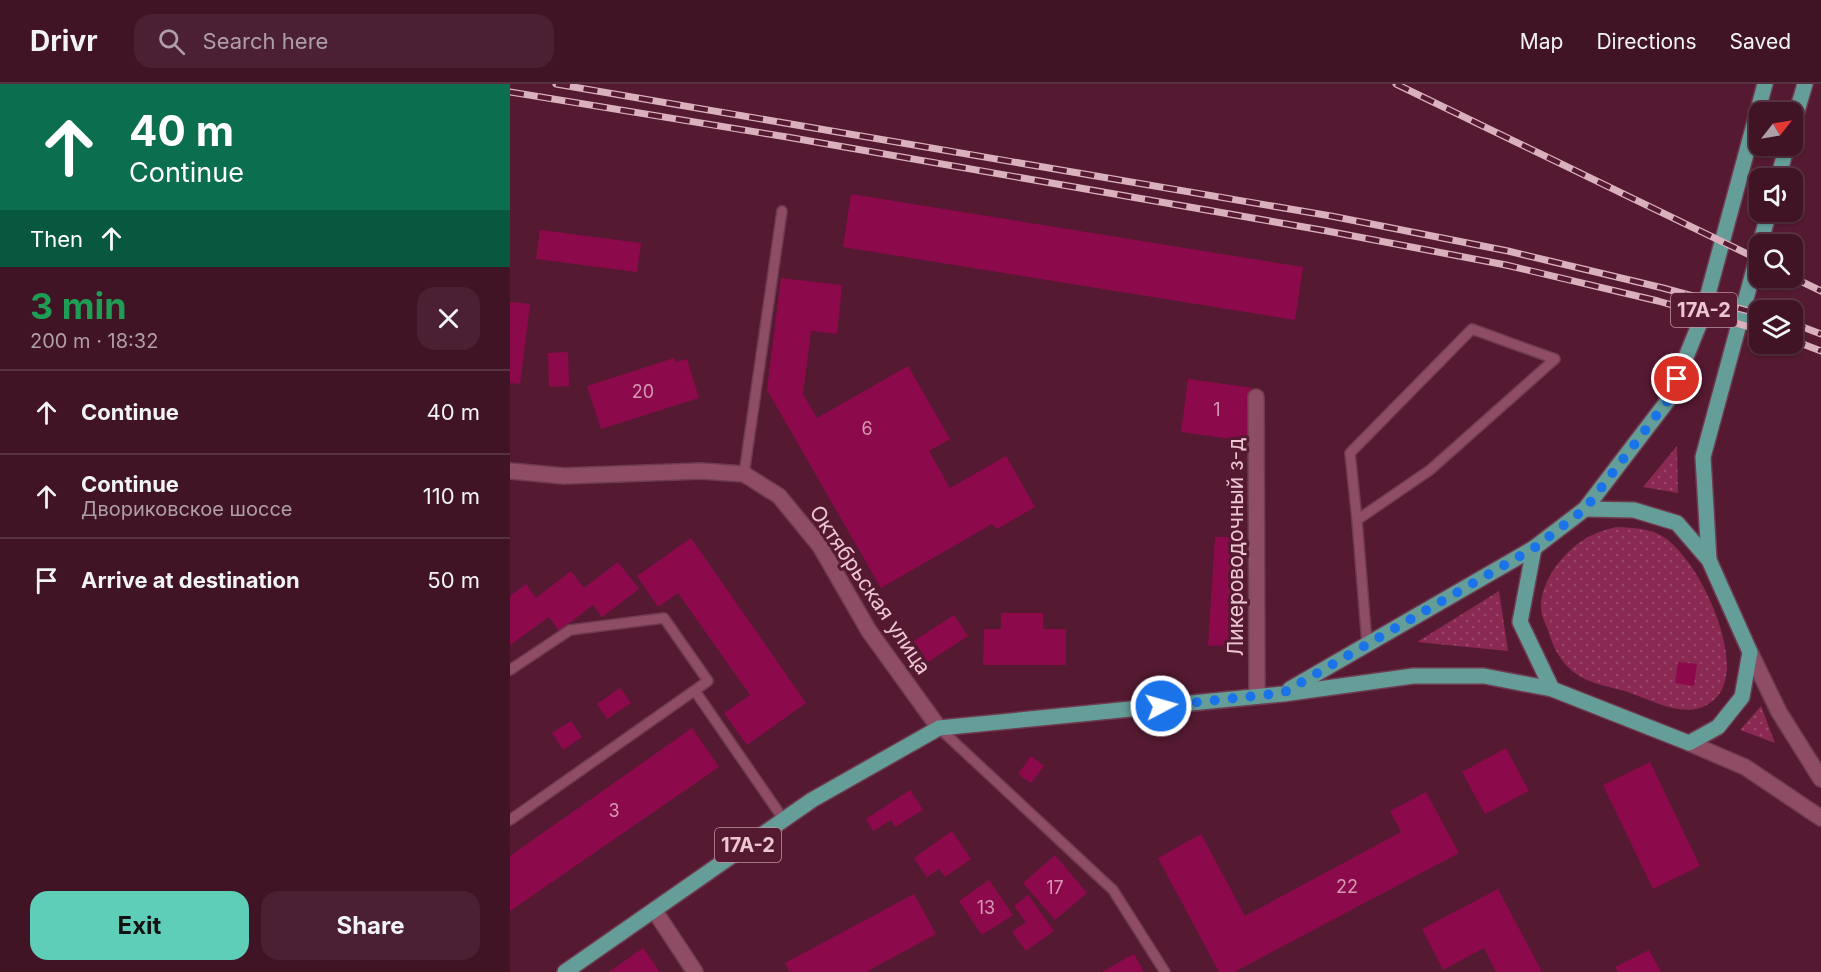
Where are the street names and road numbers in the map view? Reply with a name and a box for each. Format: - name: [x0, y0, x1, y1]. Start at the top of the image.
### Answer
- road number: 17А-2: [1671, 293, 1737, 327]
- street label: Ликероводочный з-д: [1223, 438, 1248, 656]
- street label: Октябрьская улица: [805, 501, 936, 679]
- road number: 17А-2: [715, 828, 781, 862]

